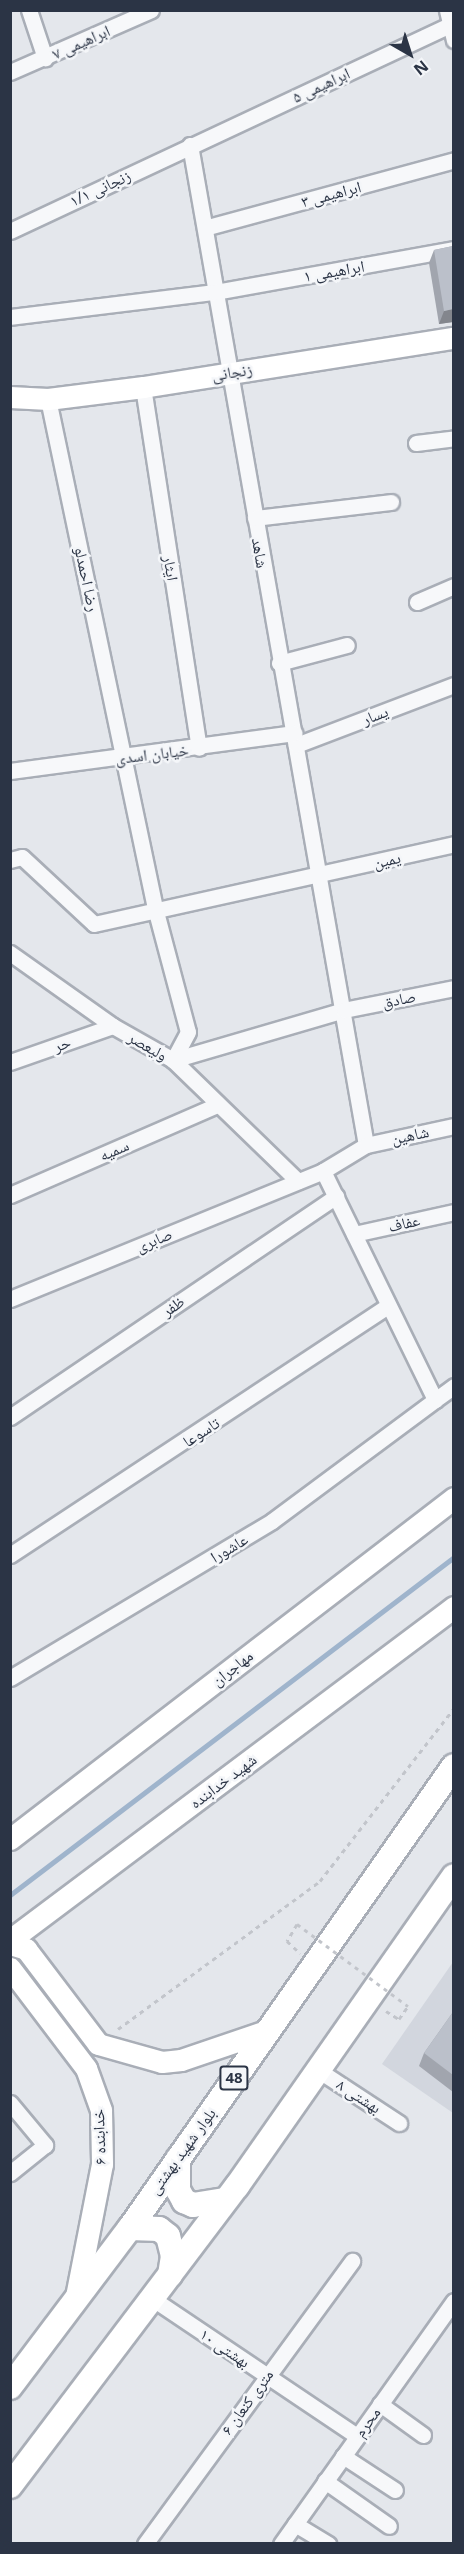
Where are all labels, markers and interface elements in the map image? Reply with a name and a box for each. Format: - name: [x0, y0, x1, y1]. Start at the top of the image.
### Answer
- street label: ابراهیمی ۷: [49, 21, 113, 63]
- north arrow: [380, 24, 440, 84]
- text: N: [409, 55, 433, 81]
- street label: ابراهیمی ۵: [289, 63, 353, 107]
- street label: زنجانی ۱/۱: [66, 166, 134, 210]
- street label: ابراهیمی ۳: [299, 177, 363, 211]
- street label: ابراهیمی ۱: [302, 256, 366, 286]
- street label: زنجانی: [210, 359, 254, 385]
- street label: شاهد: [248, 536, 272, 570]
- street label: رضا احمدلو: [71, 545, 103, 613]
- street label: ایثار: [160, 554, 182, 582]
- street label: یسار: [359, 701, 391, 729]
- street label: خیابان اسدی: [114, 740, 190, 768]
- street label: یمین: [372, 848, 402, 872]
- street label: صادق: [381, 986, 417, 1012]
- street label: ولیعصر: [125, 1027, 171, 1065]
- street label: حر: [51, 1032, 73, 1056]
- street label: شاهین: [390, 1122, 430, 1148]
- street label: سمیه: [96, 1135, 132, 1165]
- street label: عفاف: [386, 1210, 422, 1236]
- street label: صابری: [133, 1224, 175, 1256]
- street label: ظفر: [158, 1292, 188, 1320]
- street label: تاسوعا: [179, 1413, 223, 1451]
- street label: عاشورا: [207, 1529, 251, 1567]
- street label: مهاجران: [207, 1646, 257, 1690]
- street label: شهید خدابنده: [186, 1750, 260, 1812]
- road number: 48: [219, 2066, 249, 2090]
- street label: بهشتی ۸: [333, 2075, 385, 2117]
- street label: بلوار شهید بهشتی: [144, 2104, 220, 2198]
- street label: خدابنده ۶: [88, 2109, 110, 2165]
- street label: بهشتی ۱۰: [196, 2324, 254, 2372]
- street label: ۶ متری کنعان: [217, 2366, 277, 2438]
- street label: محرم: [350, 2403, 384, 2441]

